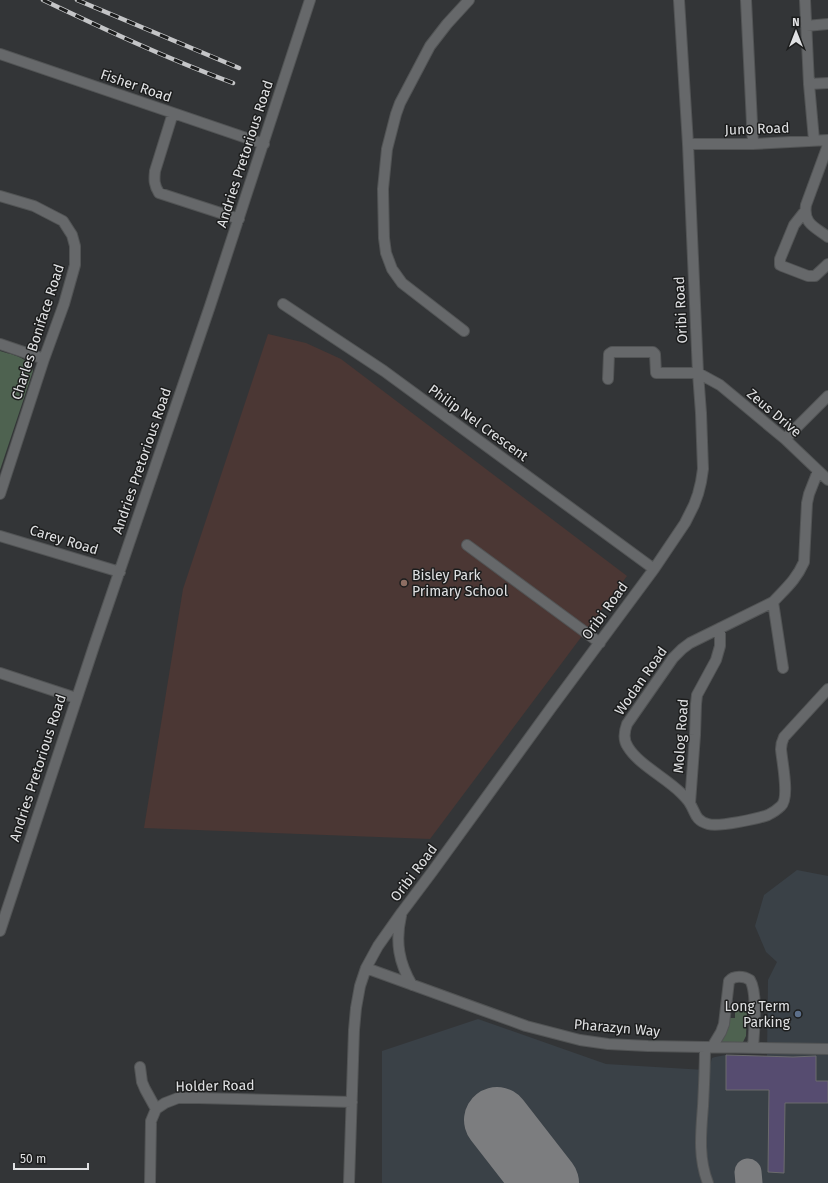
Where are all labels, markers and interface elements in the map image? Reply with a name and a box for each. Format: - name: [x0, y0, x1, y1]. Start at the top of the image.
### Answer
- north arrow: [776, 12, 816, 52]
- text: N: [792, 16, 800, 29]
- street label: Fisher Road: [98, 66, 174, 106]
- street label: Andries Pretorious Road: [213, 78, 277, 230]
- street label: Juno Road: [724, 119, 790, 139]
- street label: Charles Boniface Road: [8, 262, 68, 402]
- street label: Oribi Road: [671, 276, 691, 344]
- street label: Philip Nel Crescent: [425, 381, 532, 465]
- street label: Zeus Drive: [743, 385, 805, 441]
- street label: Andries Pretorious Road: [109, 386, 175, 536]
- street label: Carey Road: [28, 522, 100, 558]
- place label: Bisley Park Primary School: [412, 567, 508, 600]
- marker: Bisley Park Primary School: [399, 578, 409, 588]
- street label: Oribi Road: [578, 579, 632, 643]
- street label: Wodan Road: [611, 643, 671, 719]
- street label: Andries Pretorious Road: [6, 692, 70, 844]
- street label: Molog Road: [670, 698, 692, 774]
- street label: Oribi Road: [387, 841, 441, 905]
- place label: Long Term Parking: [725, 998, 791, 1031]
- marker: Long Term Parking: [793, 1009, 803, 1019]
- street label: Pharazyn Way: [573, 1016, 661, 1040]
- street label: Holder Road: [175, 1077, 255, 1095]
- scale bar: [14, 1145, 88, 1171]
- text: 50 m: [20, 1152, 46, 1166]

